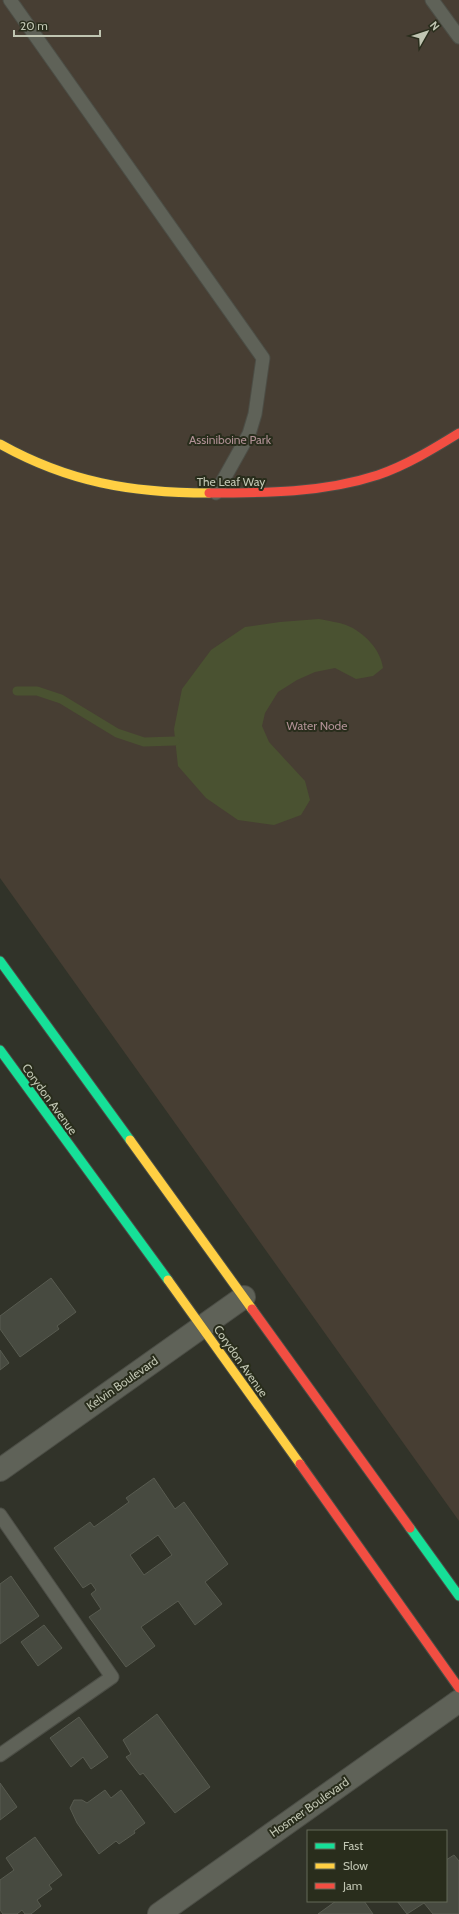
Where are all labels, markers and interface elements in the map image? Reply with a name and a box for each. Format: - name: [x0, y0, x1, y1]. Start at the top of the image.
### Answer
- scale bar: [14, 12, 100, 38]
- north arrow: [407, 12, 447, 52]
- text: 20 m: [20, 18, 48, 33]
- text: N: [427, 18, 443, 33]
- park label: Assiniboine Park: [189, 432, 272, 447]
- street label: The Leaf Way: [197, 474, 265, 489]
- park label: Water Node: [287, 718, 347, 733]
- street label: Corydon Avenue: [19, 1060, 81, 1138]
- street label: Corydon Avenue: [211, 1322, 271, 1400]
- street label: Kelvin Boulevard: [83, 1353, 161, 1413]
- street label: Hosmer Boulevard: [266, 1774, 352, 1840]
- legend: [307, 1830, 447, 1902]
- text: Fast: [343, 1838, 363, 1853]
- text: Slow: [343, 1858, 368, 1873]
- text: Jam: [342, 1878, 362, 1893]

